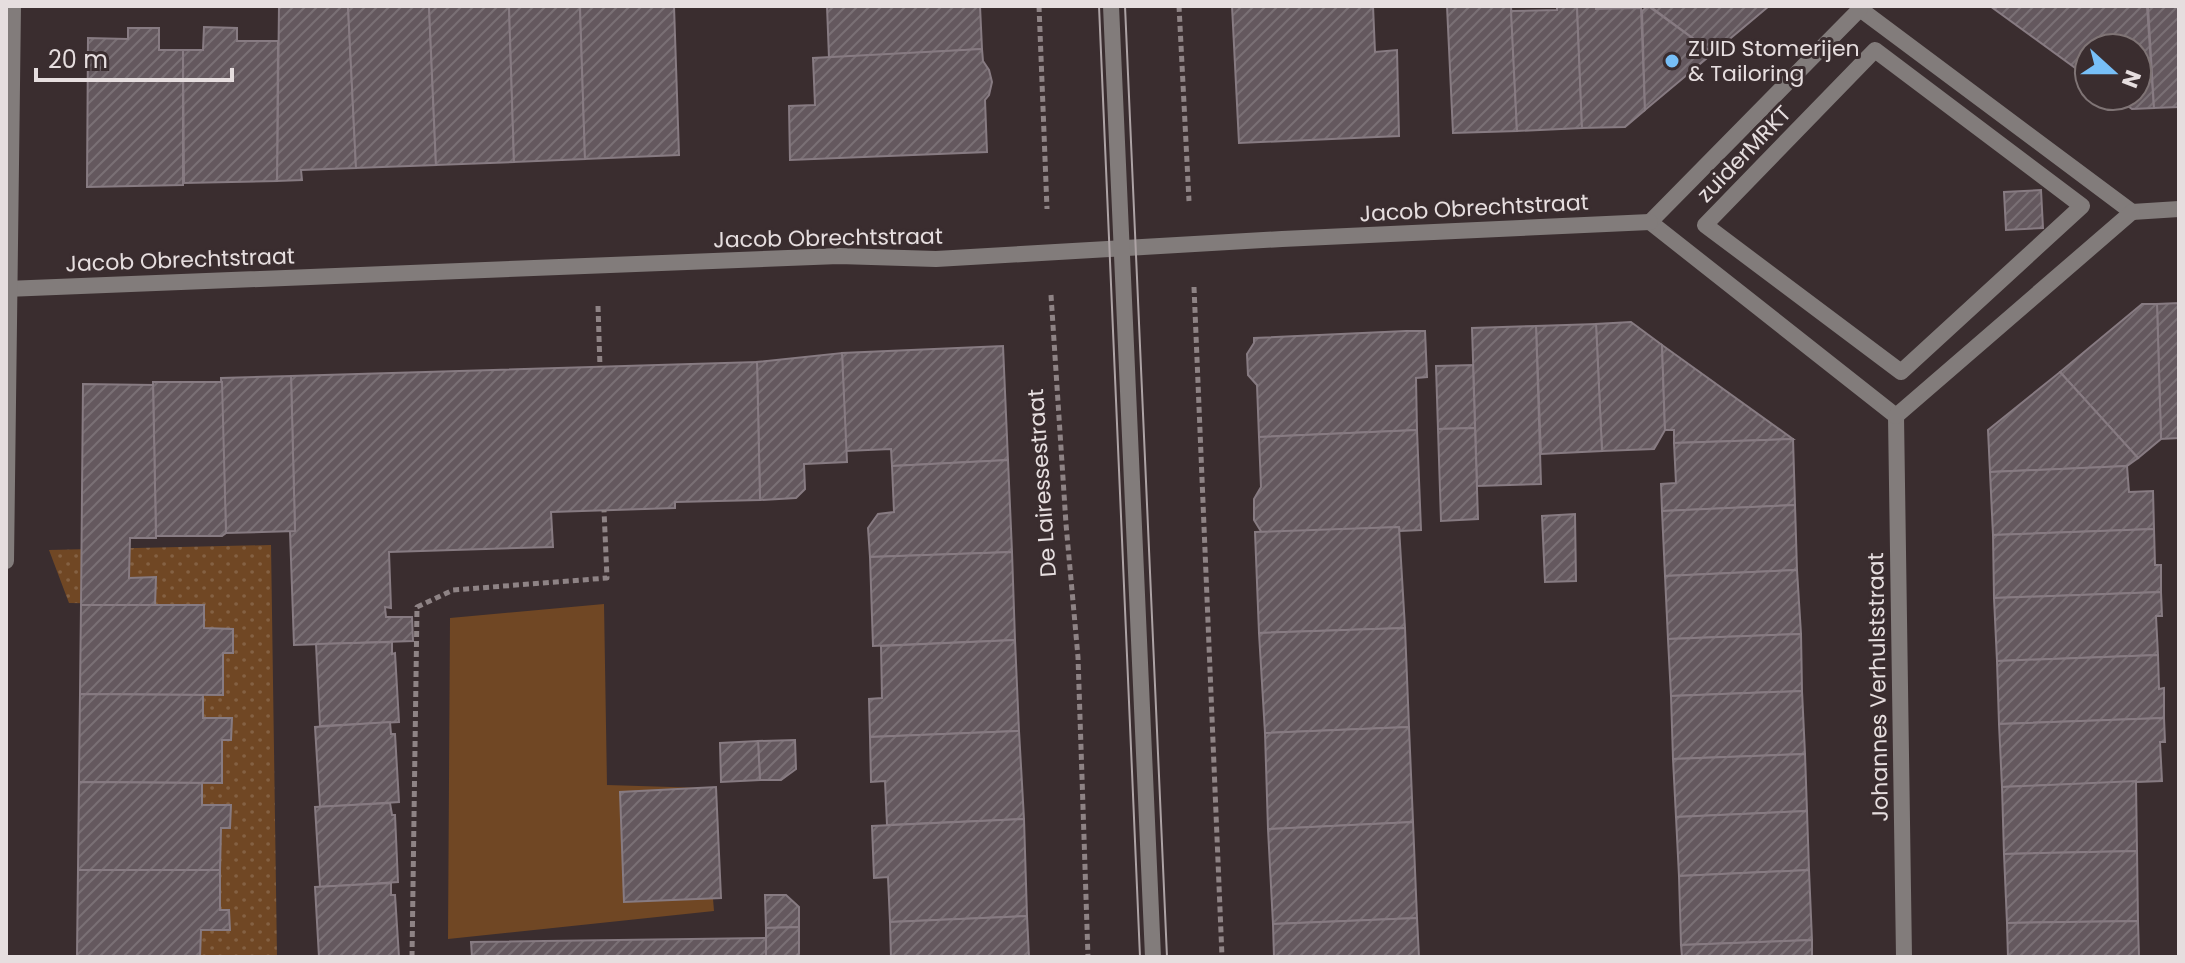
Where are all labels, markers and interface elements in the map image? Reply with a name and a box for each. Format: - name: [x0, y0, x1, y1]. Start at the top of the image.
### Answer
- scale bar: [36, 32, 232, 82]
- north arrow: [2073, 32, 2153, 112]
- place label: ZUID Stomerijen & Tailoring: [1688, 33, 1860, 89]
- text: 20 m: [48, 43, 108, 76]
- marker: ZUID Stomerijen & Tailoring: [1663, 52, 1681, 70]
- text: N: [2114, 66, 2149, 92]
- street label: zuiderMRKT: [1690, 99, 1798, 209]
- street label: Jacob Obrechtstraat: [1359, 187, 1589, 229]
- street label: Jacob Obrechtstraat: [713, 220, 943, 256]
- street label: Jacob Obrechtstraat: [65, 241, 295, 279]
- street label: De Lairessestraat: [1020, 388, 1064, 578]
- street label: Johannes Verhulststraat: [1860, 552, 1896, 822]

